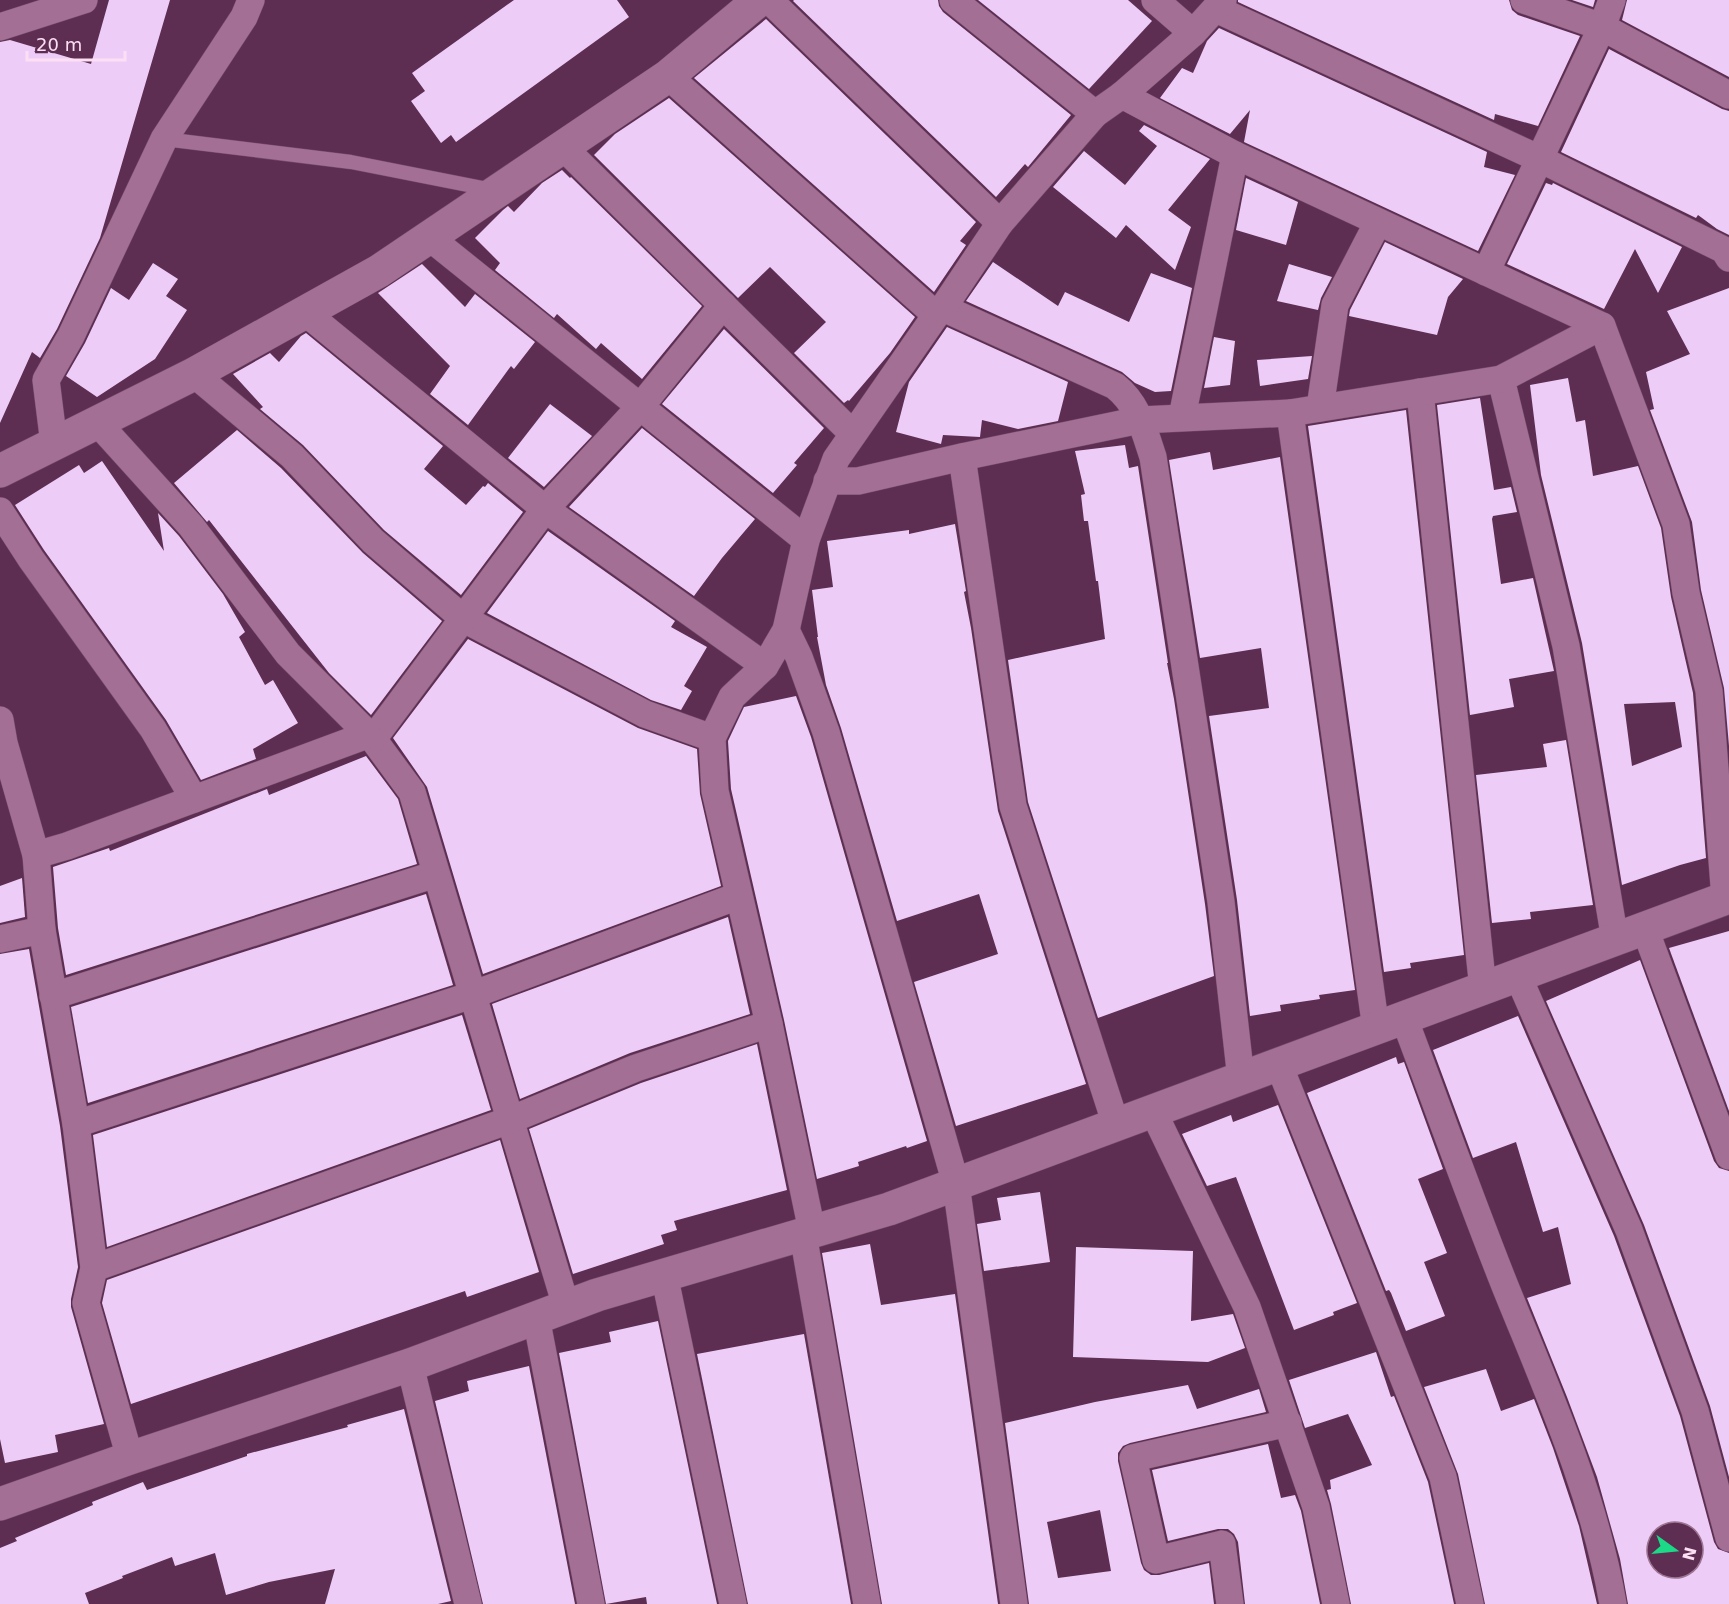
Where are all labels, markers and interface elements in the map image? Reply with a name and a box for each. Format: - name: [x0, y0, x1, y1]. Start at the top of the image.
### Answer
- scale bar: [27, 24, 124, 62]
- text: 20 m: [36, 34, 82, 55]
- north arrow: [1645, 1520, 1705, 1580]
- text: N: [1678, 1545, 1700, 1563]

